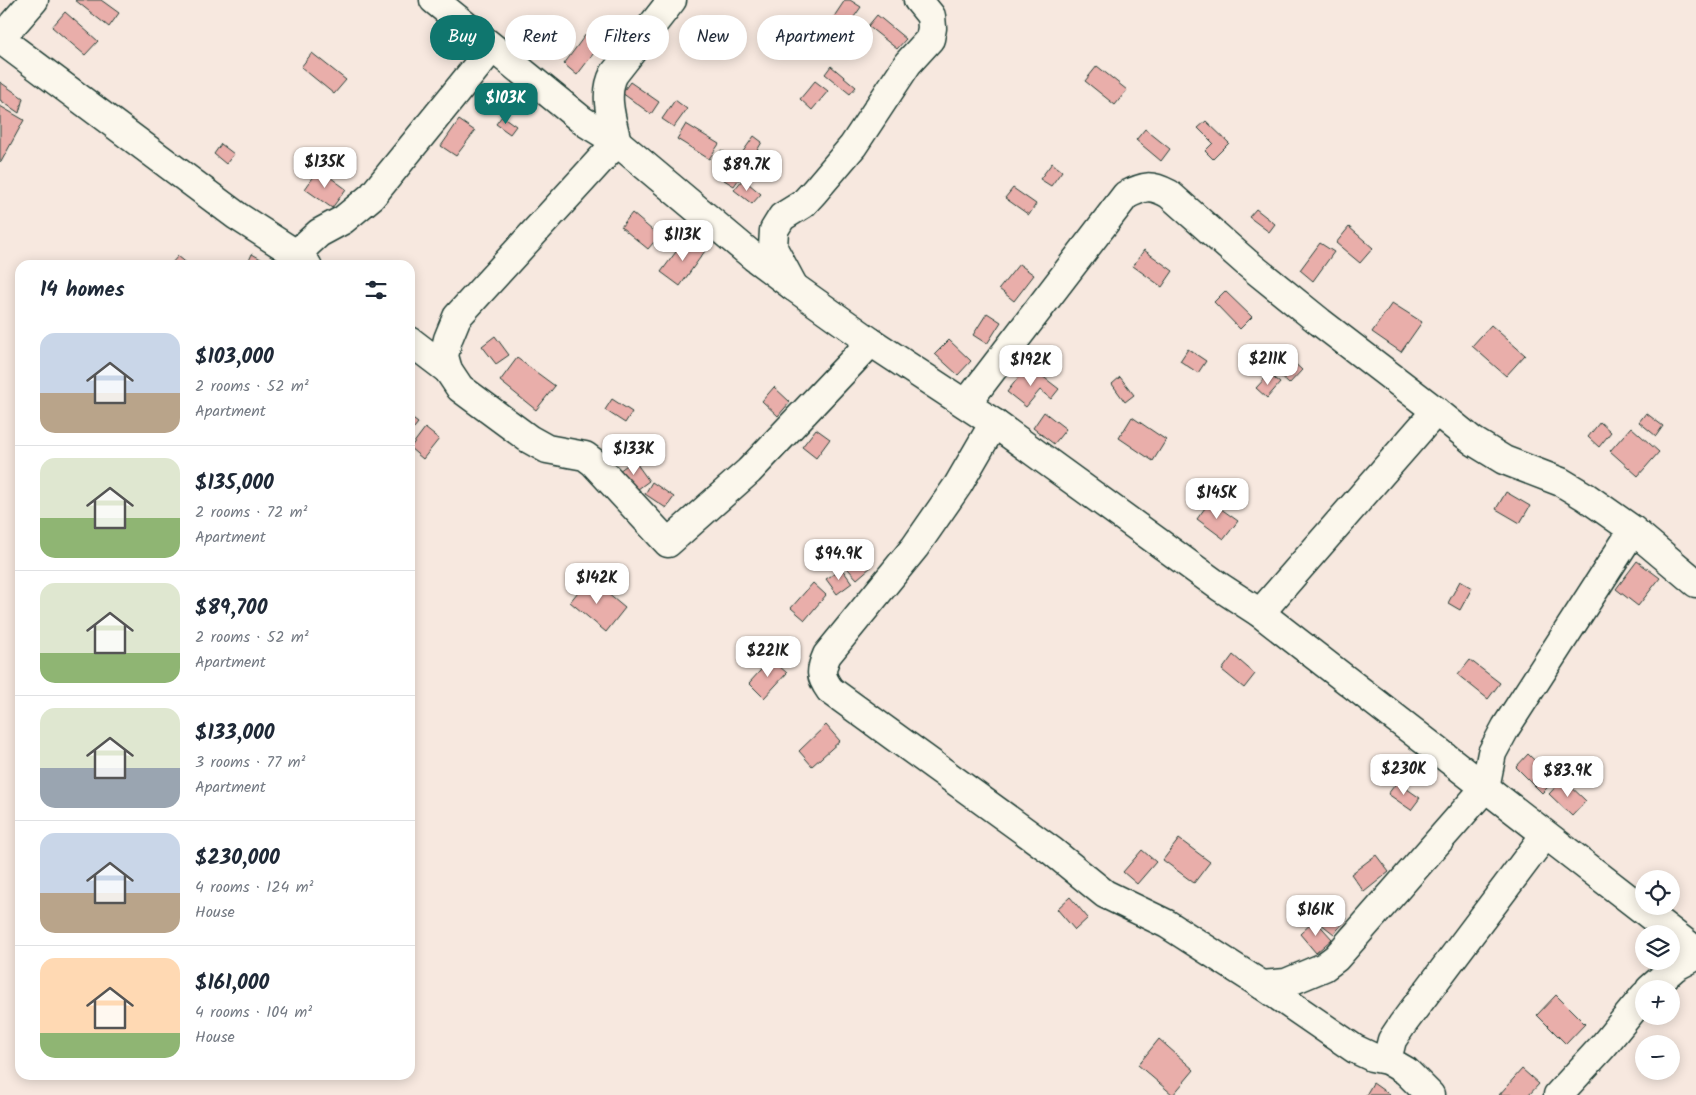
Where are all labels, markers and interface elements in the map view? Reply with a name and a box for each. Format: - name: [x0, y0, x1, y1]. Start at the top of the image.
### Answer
- chip: Buy: [430, 15, 495, 60]
- chip: Rent: [505, 15, 576, 60]
- chip: Filters: [586, 15, 669, 60]
- chip: New: [679, 15, 747, 60]
- chip: Apartment: [757, 15, 873, 60]
- pin: $103K: [471, 82, 541, 125]
- text: $103K: [486, 86, 526, 111]
- pin: $135K: [290, 146, 360, 189]
- text: $135K: [305, 150, 345, 175]
- pin: $89.7K: [706, 150, 788, 192]
- text: $89.7K: [723, 153, 771, 178]
- pin: $113K: [648, 220, 718, 262]
- text: $113K: [664, 223, 702, 248]
- text: 14 homes: [40, 274, 125, 307]
- icon: filters: [362, 276, 390, 304]
- text: $103,000: [195, 341, 274, 374]
- pin: $192K: [996, 344, 1066, 387]
- pin: $211K: [1233, 344, 1303, 386]
- text: $211K: [1249, 347, 1287, 372]
- text: $192K: [1010, 348, 1052, 373]
- icon: home: [80, 353, 140, 413]
- text: 2 rooms · 52 m²: [195, 374, 309, 399]
- text: Apartment: [195, 399, 266, 424]
- pin: $133K: [599, 434, 669, 476]
- text: $133K: [613, 437, 655, 462]
- text: $135,000: [195, 467, 274, 500]
- icon: home: [80, 478, 140, 538]
- pin: $145K: [1182, 478, 1252, 520]
- text: $145K: [1197, 481, 1237, 506]
- text: 2 rooms · 72 m²: [195, 500, 307, 525]
- text: Apartment: [195, 525, 266, 550]
- pin: $94.9K: [798, 538, 880, 581]
- text: $94.9K: [815, 542, 863, 567]
- pin: $142K: [562, 562, 632, 605]
- text: $142K: [576, 566, 618, 591]
- text: $89,700: [195, 592, 267, 625]
- icon: home: [80, 603, 140, 663]
- text: 2 rooms · 52 m²: [195, 625, 309, 650]
- pin: $221K: [733, 636, 803, 678]
- text: $221K: [747, 639, 789, 664]
- text: Apartment: [195, 650, 266, 675]
- text: $133,000: [195, 717, 275, 750]
- icon: home: [80, 728, 140, 788]
- text: 3 rooms · 77 m²: [195, 750, 305, 775]
- pin: $230K: [1369, 754, 1439, 796]
- pin: $83.9K: [1527, 756, 1609, 798]
- text: $230K: [1381, 757, 1427, 782]
- text: $83.9K: [1543, 759, 1593, 784]
- text: Apartment: [195, 775, 266, 800]
- text: $230,000: [195, 842, 280, 875]
- icon: home: [80, 853, 140, 913]
- map controls: [1635, 870, 1680, 1080]
- button: locate: [1635, 870, 1680, 915]
- text: 4 rooms · 124 m²: [195, 875, 313, 900]
- pin: $161K: [1281, 894, 1351, 937]
- text: $161K: [1297, 898, 1335, 923]
- text: House: [195, 900, 235, 925]
- button: layers: [1635, 925, 1680, 970]
- text: $161,000: [195, 967, 269, 1000]
- icon: home: [80, 978, 140, 1038]
- button: +: [1635, 980, 1680, 1025]
- text: 4 rooms · 104 m²: [195, 1000, 312, 1025]
- text: House: [195, 1025, 235, 1050]
- button: −: [1635, 1035, 1680, 1080]

